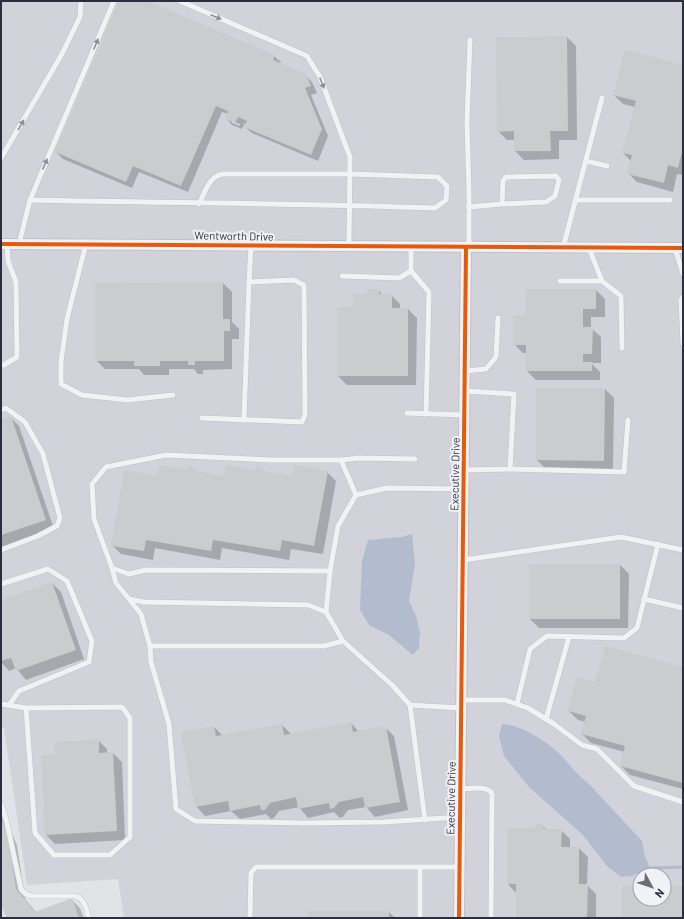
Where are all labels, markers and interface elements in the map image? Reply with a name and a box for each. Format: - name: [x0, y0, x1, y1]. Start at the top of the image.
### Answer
- one-way arrow: [210, 14, 222, 20]
- one-way arrow: [93, 38, 99, 50]
- one-way arrow: [319, 77, 325, 89]
- one-way arrow: [17, 119, 24, 130]
- one-way arrow: [43, 158, 49, 170]
- street label: Wentworth Drive: [194, 228, 274, 243]
- street label: Executive Drive: [447, 437, 462, 511]
- street label: Executive Drive: [443, 761, 458, 835]
- north arrow: [632, 867, 672, 907]
- text: N: [653, 887, 667, 901]

